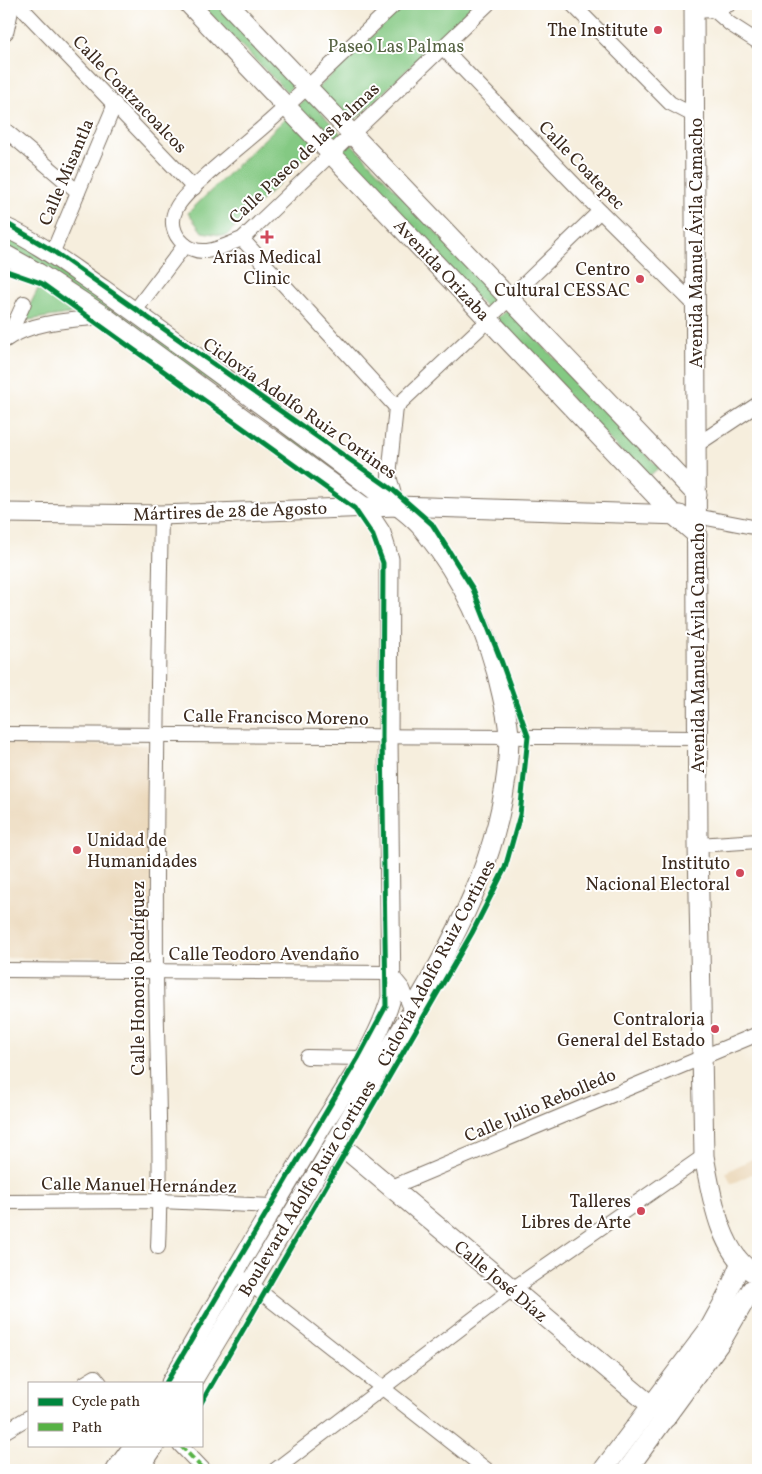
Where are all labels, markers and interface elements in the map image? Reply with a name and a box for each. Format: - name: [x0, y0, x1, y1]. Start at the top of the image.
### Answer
- place label: The Institute: [547, 19, 648, 44]
- marker: The Institute: [652, 24, 664, 36]
- street label: Calle Coatzacoalcos: [66, 31, 192, 160]
- park label: Paseo Las Palmas: [328, 35, 464, 60]
- street label: Calle Paseo de las Palmas: [224, 78, 386, 231]
- street label: Calle Misantla: [34, 115, 101, 230]
- street label: Calle Coatepec: [532, 116, 630, 216]
- street label: Avenida Manuel Ávila Camacho: [685, 118, 710, 368]
- street label: Avenida Orizaba: [387, 215, 495, 328]
- marker: Arias Medical Clinic: [260, 230, 274, 244]
- place label: Arias Medical Clinic: [213, 246, 321, 292]
- place label: Centro Cultural CESSAC: [494, 258, 630, 304]
- marker: Centro Cultural CESSAC: [634, 273, 646, 285]
- street label: Ciclovía Adolfo Ruiz Cortines: [197, 333, 401, 486]
- street label: Mártires de 28 de Agosto: [133, 497, 328, 528]
- street label: Avenida Manuel Ávila Camacho: [687, 523, 712, 773]
- street label: Calle Francisco Moreno: [183, 704, 369, 733]
- place label: Unidad de Humanidades: [87, 829, 197, 875]
- marker: Unidad de Humanidades: [71, 844, 83, 856]
- place label: Instituto Nacional Electoral: [586, 852, 730, 898]
- street label: Ciclovía Adolfo Ruiz Cortines: [372, 856, 503, 1072]
- marker: Instituto Nacional Electoral: [734, 867, 746, 879]
- street label: Calle Honorio Rodríguez: [127, 881, 152, 1075]
- street label: Calle Teodoro Avendaño: [169, 943, 359, 968]
- place label: Contraloria General del Estado: [557, 1008, 705, 1054]
- marker: Contraloria General del Estado: [709, 1023, 721, 1035]
- street label: Calle Julio Rebolledo: [461, 1063, 620, 1150]
- street label: Boulevard Adolfo Ruiz Cortines: [233, 1076, 383, 1302]
- street label: Calle Manuel Hernández: [41, 1172, 237, 1201]
- place label: Talleres Libres de Arte: [521, 1190, 631, 1236]
- marker: Talleres Libres de Arte: [635, 1205, 647, 1217]
- street label: Calle José Díaz: [448, 1235, 552, 1329]
- legend: [28, 1382, 202, 1446]
- text: Cycle path: [72, 1392, 140, 1413]
- text: Path: [72, 1418, 102, 1439]

